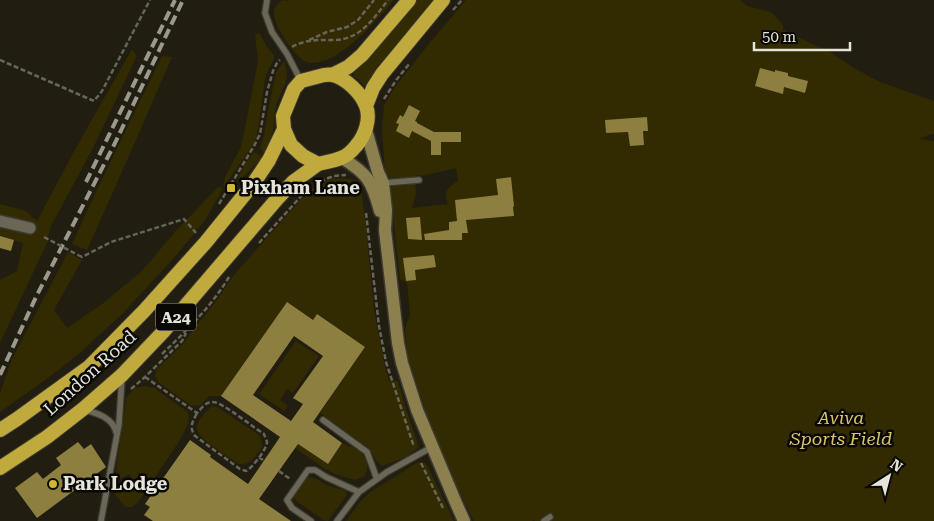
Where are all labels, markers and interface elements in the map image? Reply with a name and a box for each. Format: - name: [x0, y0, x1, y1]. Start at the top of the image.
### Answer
- scale bar: [754, 20, 850, 52]
- text: 50 m: [762, 28, 797, 46]
- place label: Pixham Lane: [241, 177, 360, 198]
- marker: Pixham Lane: [225, 182, 237, 194]
- road number: A24: [156, 304, 196, 330]
- street label: London Road: [39, 325, 140, 420]
- park label: Aviva Sports Field: [789, 407, 892, 449]
- north arrow: [864, 451, 914, 501]
- text: N: [888, 456, 906, 475]
- place label: Park Lodge: [63, 473, 168, 494]
- marker: Park Lodge: [47, 478, 59, 490]

